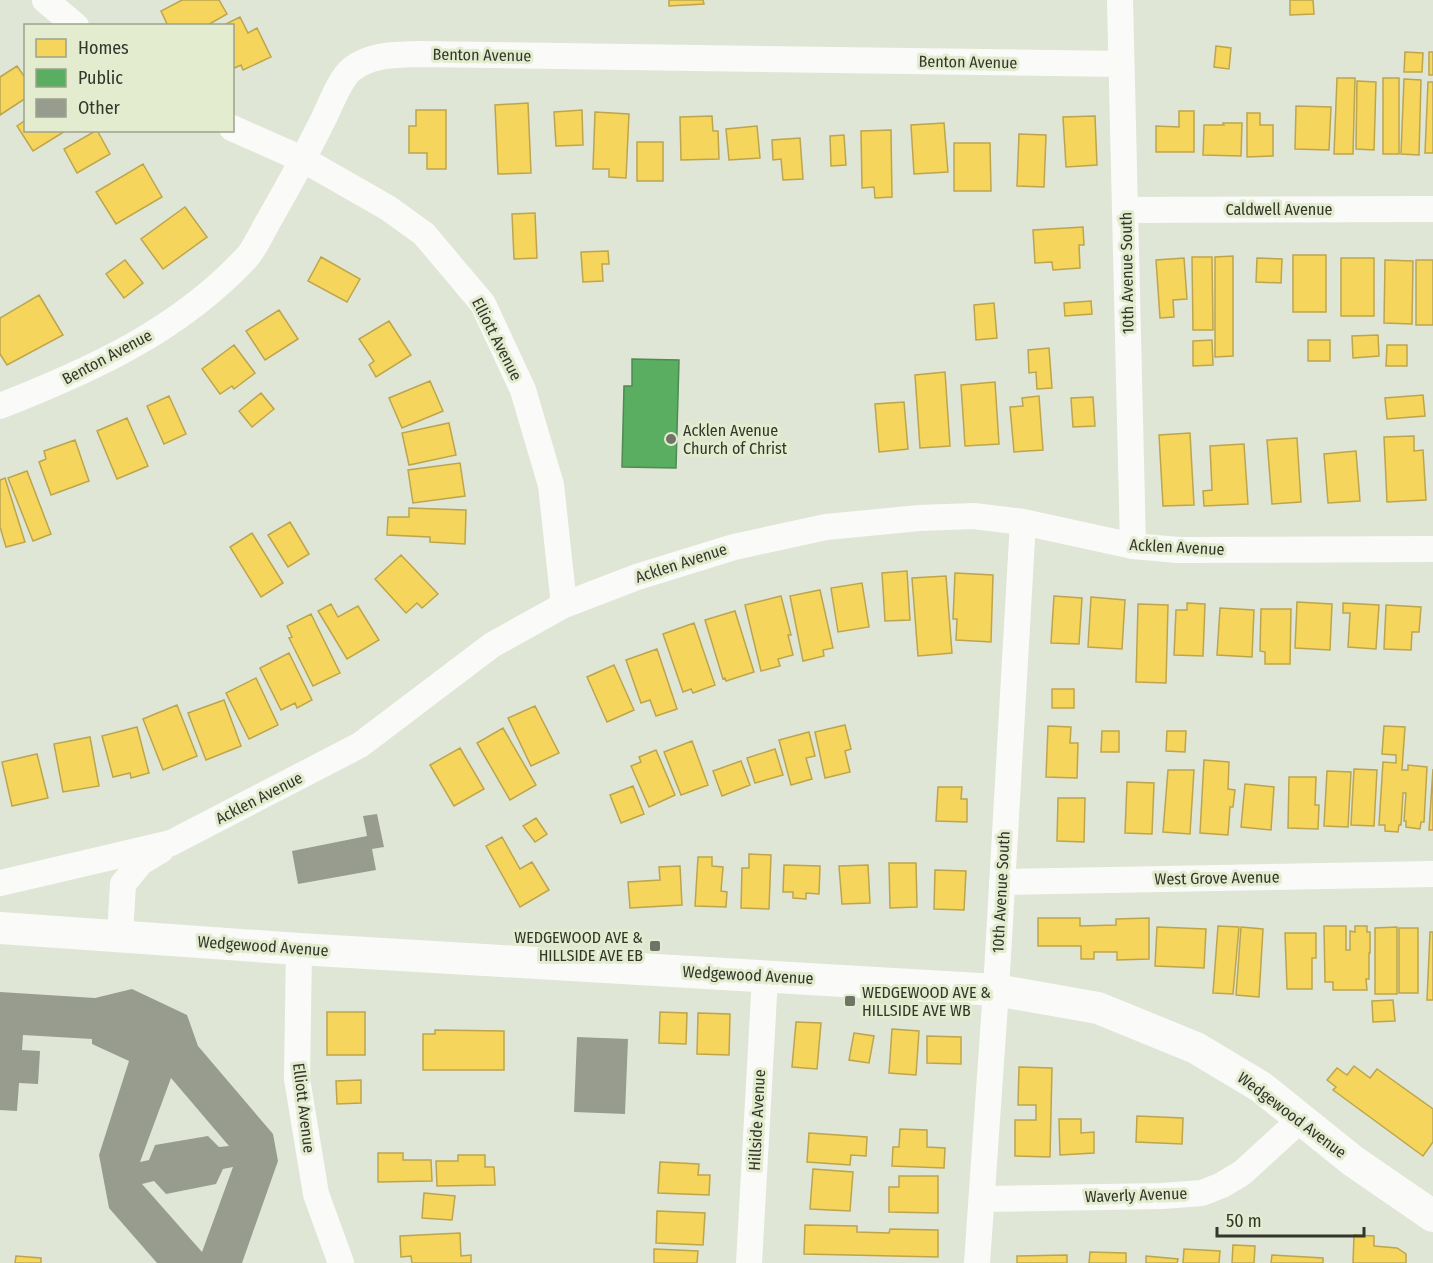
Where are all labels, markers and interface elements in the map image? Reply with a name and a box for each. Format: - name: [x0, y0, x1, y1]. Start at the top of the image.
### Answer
- legend: [24, 24, 234, 132]
- text: Homes: [78, 37, 129, 59]
- street label: Benton Avenue: [432, 45, 532, 65]
- street label: Benton Avenue: [918, 52, 1018, 72]
- text: Public: [78, 67, 123, 89]
- text: Other: [78, 97, 121, 119]
- street label: Caldwell Avenue: [1225, 200, 1333, 219]
- street label: 10th Avenue South: [1116, 212, 1138, 334]
- street label: Elliott Avenue: [468, 294, 526, 384]
- street label: Benton Avenue: [59, 325, 155, 389]
- place label: Acklen Avenue Church of Christ: [683, 421, 788, 458]
- marker: Acklen Avenue Church of Christ: [664, 432, 678, 446]
- street label: Acklen Avenue: [1129, 535, 1225, 559]
- street label: Acklen Avenue: [633, 539, 729, 587]
- street label: Acklen Avenue: [212, 768, 306, 828]
- street label: 10th Avenue South: [988, 830, 1014, 954]
- street label: West Grove Avenue: [1154, 867, 1280, 889]
- place label: WEDGEWOOD AVE & HILLSIDE AVE EB: [514, 928, 643, 965]
- street label: Wedgewood Avenue: [197, 932, 329, 960]
- marker: WEDGEWOOD AVE & HILLSIDE AVE EB: [648, 939, 662, 953]
- street label: Wedgewood Avenue: [682, 962, 814, 988]
- place label: WEDGEWOOD AVE & HILLSIDE AVE WB: [862, 983, 991, 1020]
- marker: WEDGEWOOD AVE & HILLSIDE AVE WB: [843, 994, 857, 1008]
- street label: Elliott Avenue: [289, 1062, 319, 1154]
- street label: Wedgewood Avenue: [1234, 1068, 1350, 1162]
- street label: Hillside Avenue: [745, 1069, 769, 1171]
- street label: Waverly Avenue: [1084, 1184, 1188, 1206]
- scale bar: [1217, 1200, 1364, 1238]
- text: 50 m: [1226, 1210, 1262, 1232]

